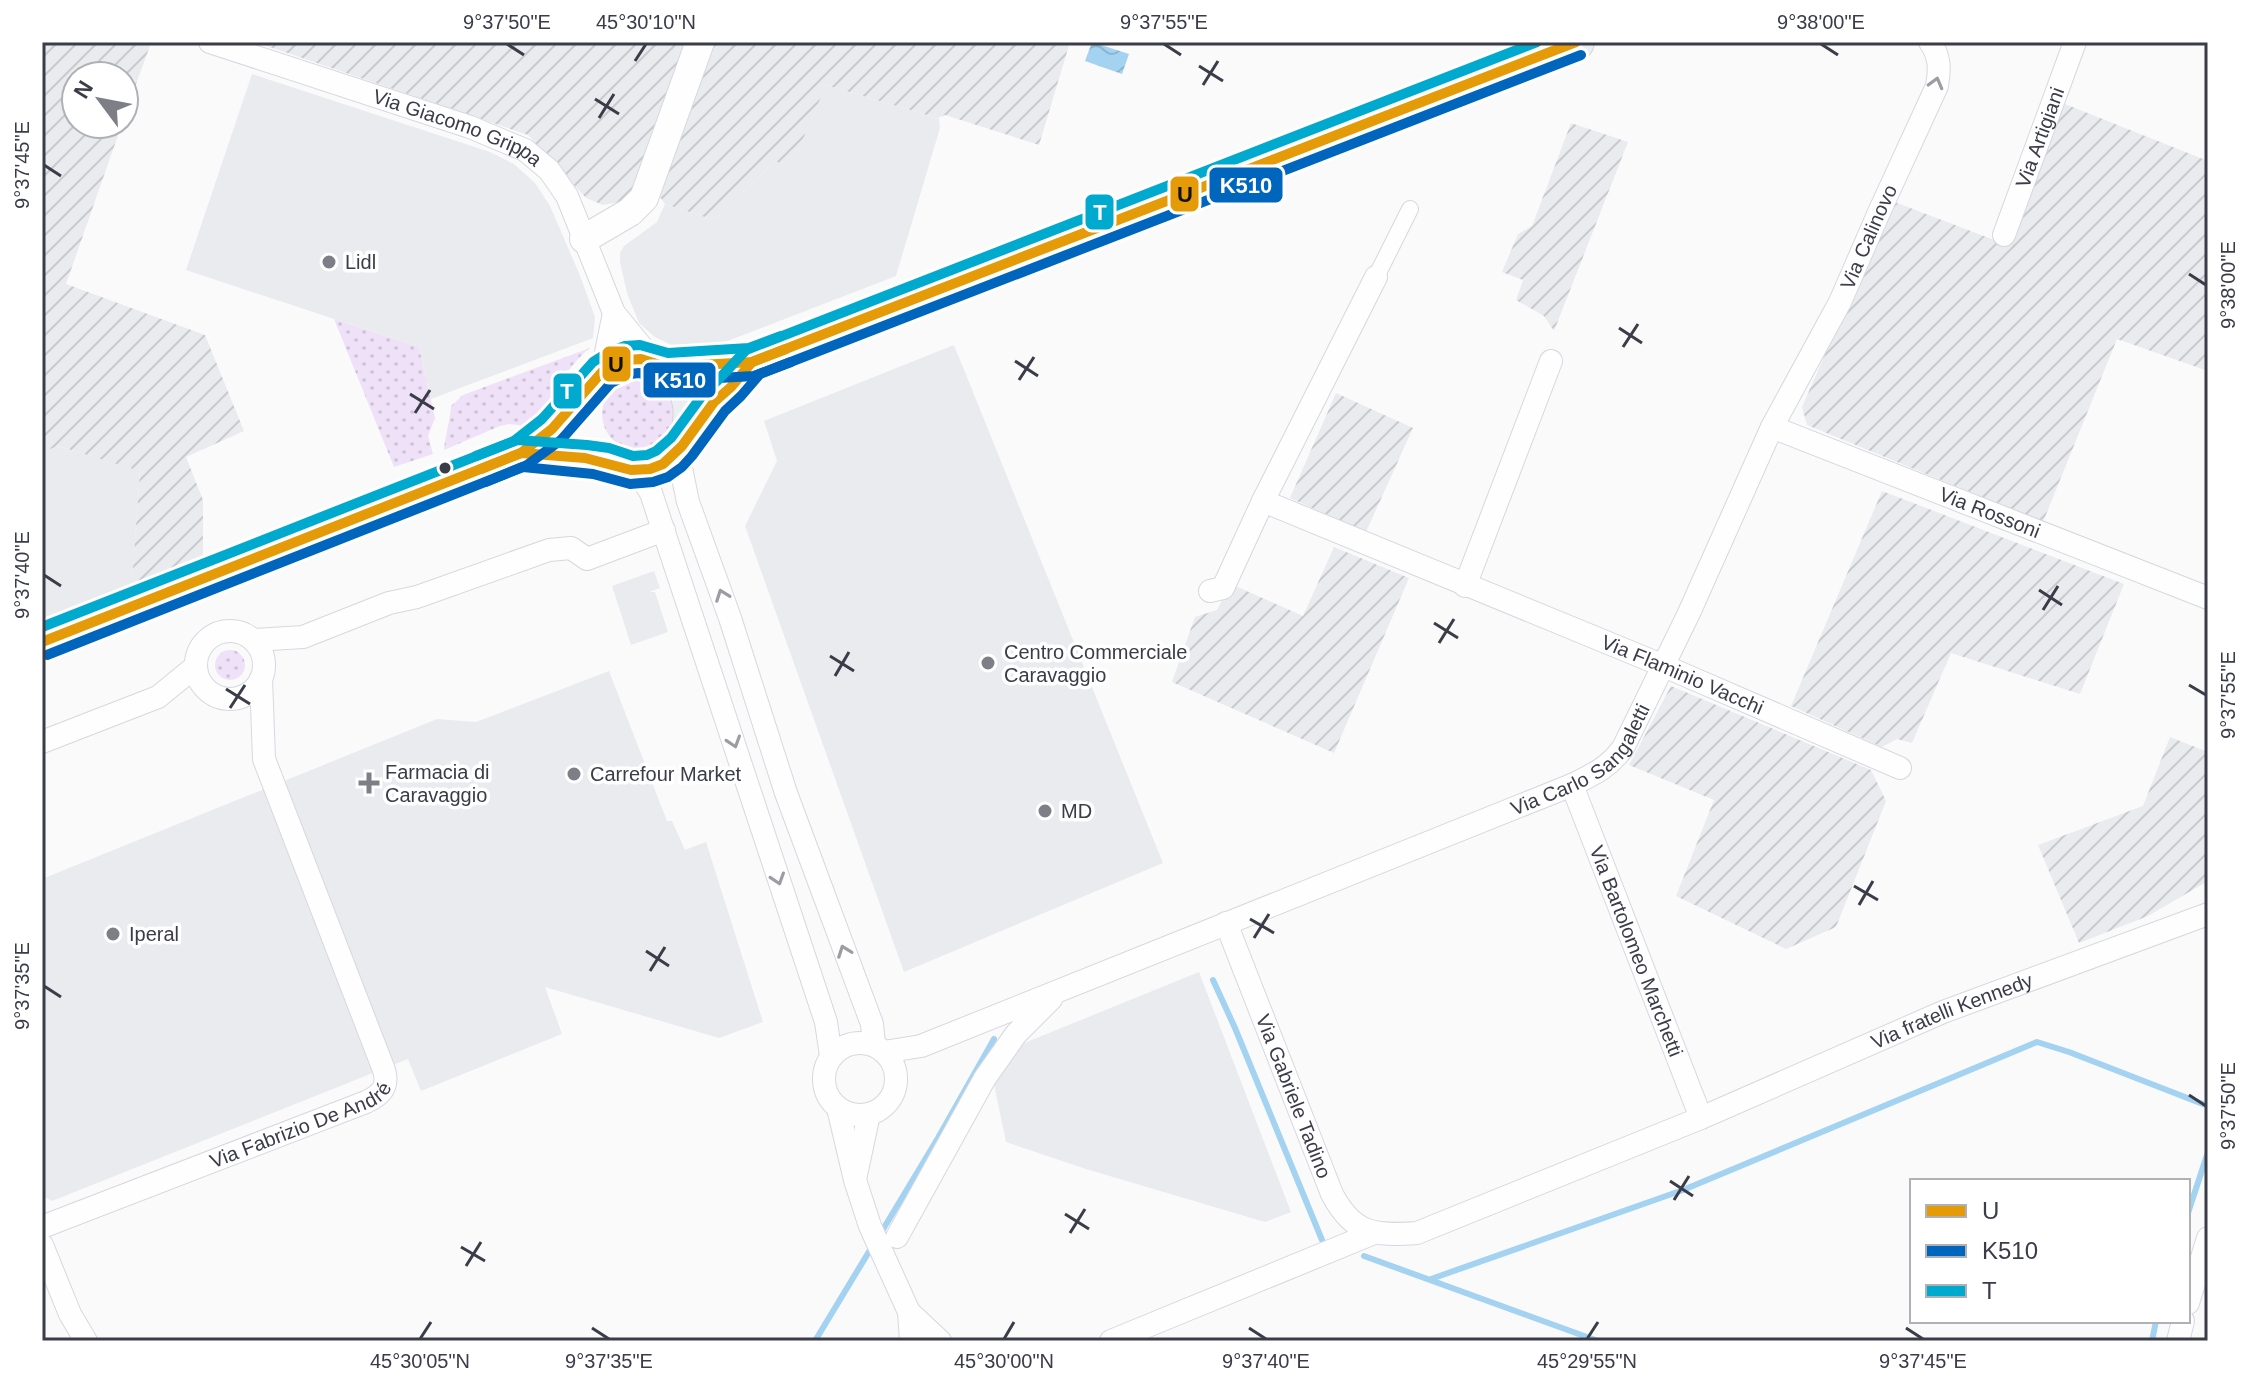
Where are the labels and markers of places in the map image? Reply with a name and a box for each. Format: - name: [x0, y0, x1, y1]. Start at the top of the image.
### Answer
- place label: Lidl: [345, 251, 376, 273]
- marker: Lidl: [320, 253, 338, 271]
- unlabelled marker: [437, 460, 453, 476]
- place label: Centro Commerciale Caravaggio: [1004, 641, 1187, 686]
- marker: Centro Commerciale Caravaggio: [979, 654, 997, 672]
- place label: Farmacia di Caravaggio: [385, 761, 489, 806]
- place label: Carrefour Market: [590, 763, 742, 785]
- marker: Carrefour Market: [565, 765, 583, 783]
- marker: Farmacia di Caravaggio: [360, 774, 378, 792]
- place label: MD: [1061, 800, 1092, 822]
- marker: MD: [1036, 802, 1054, 820]
- place label: Iperal: [129, 923, 179, 945]
- marker: Iperal: [104, 925, 122, 943]

